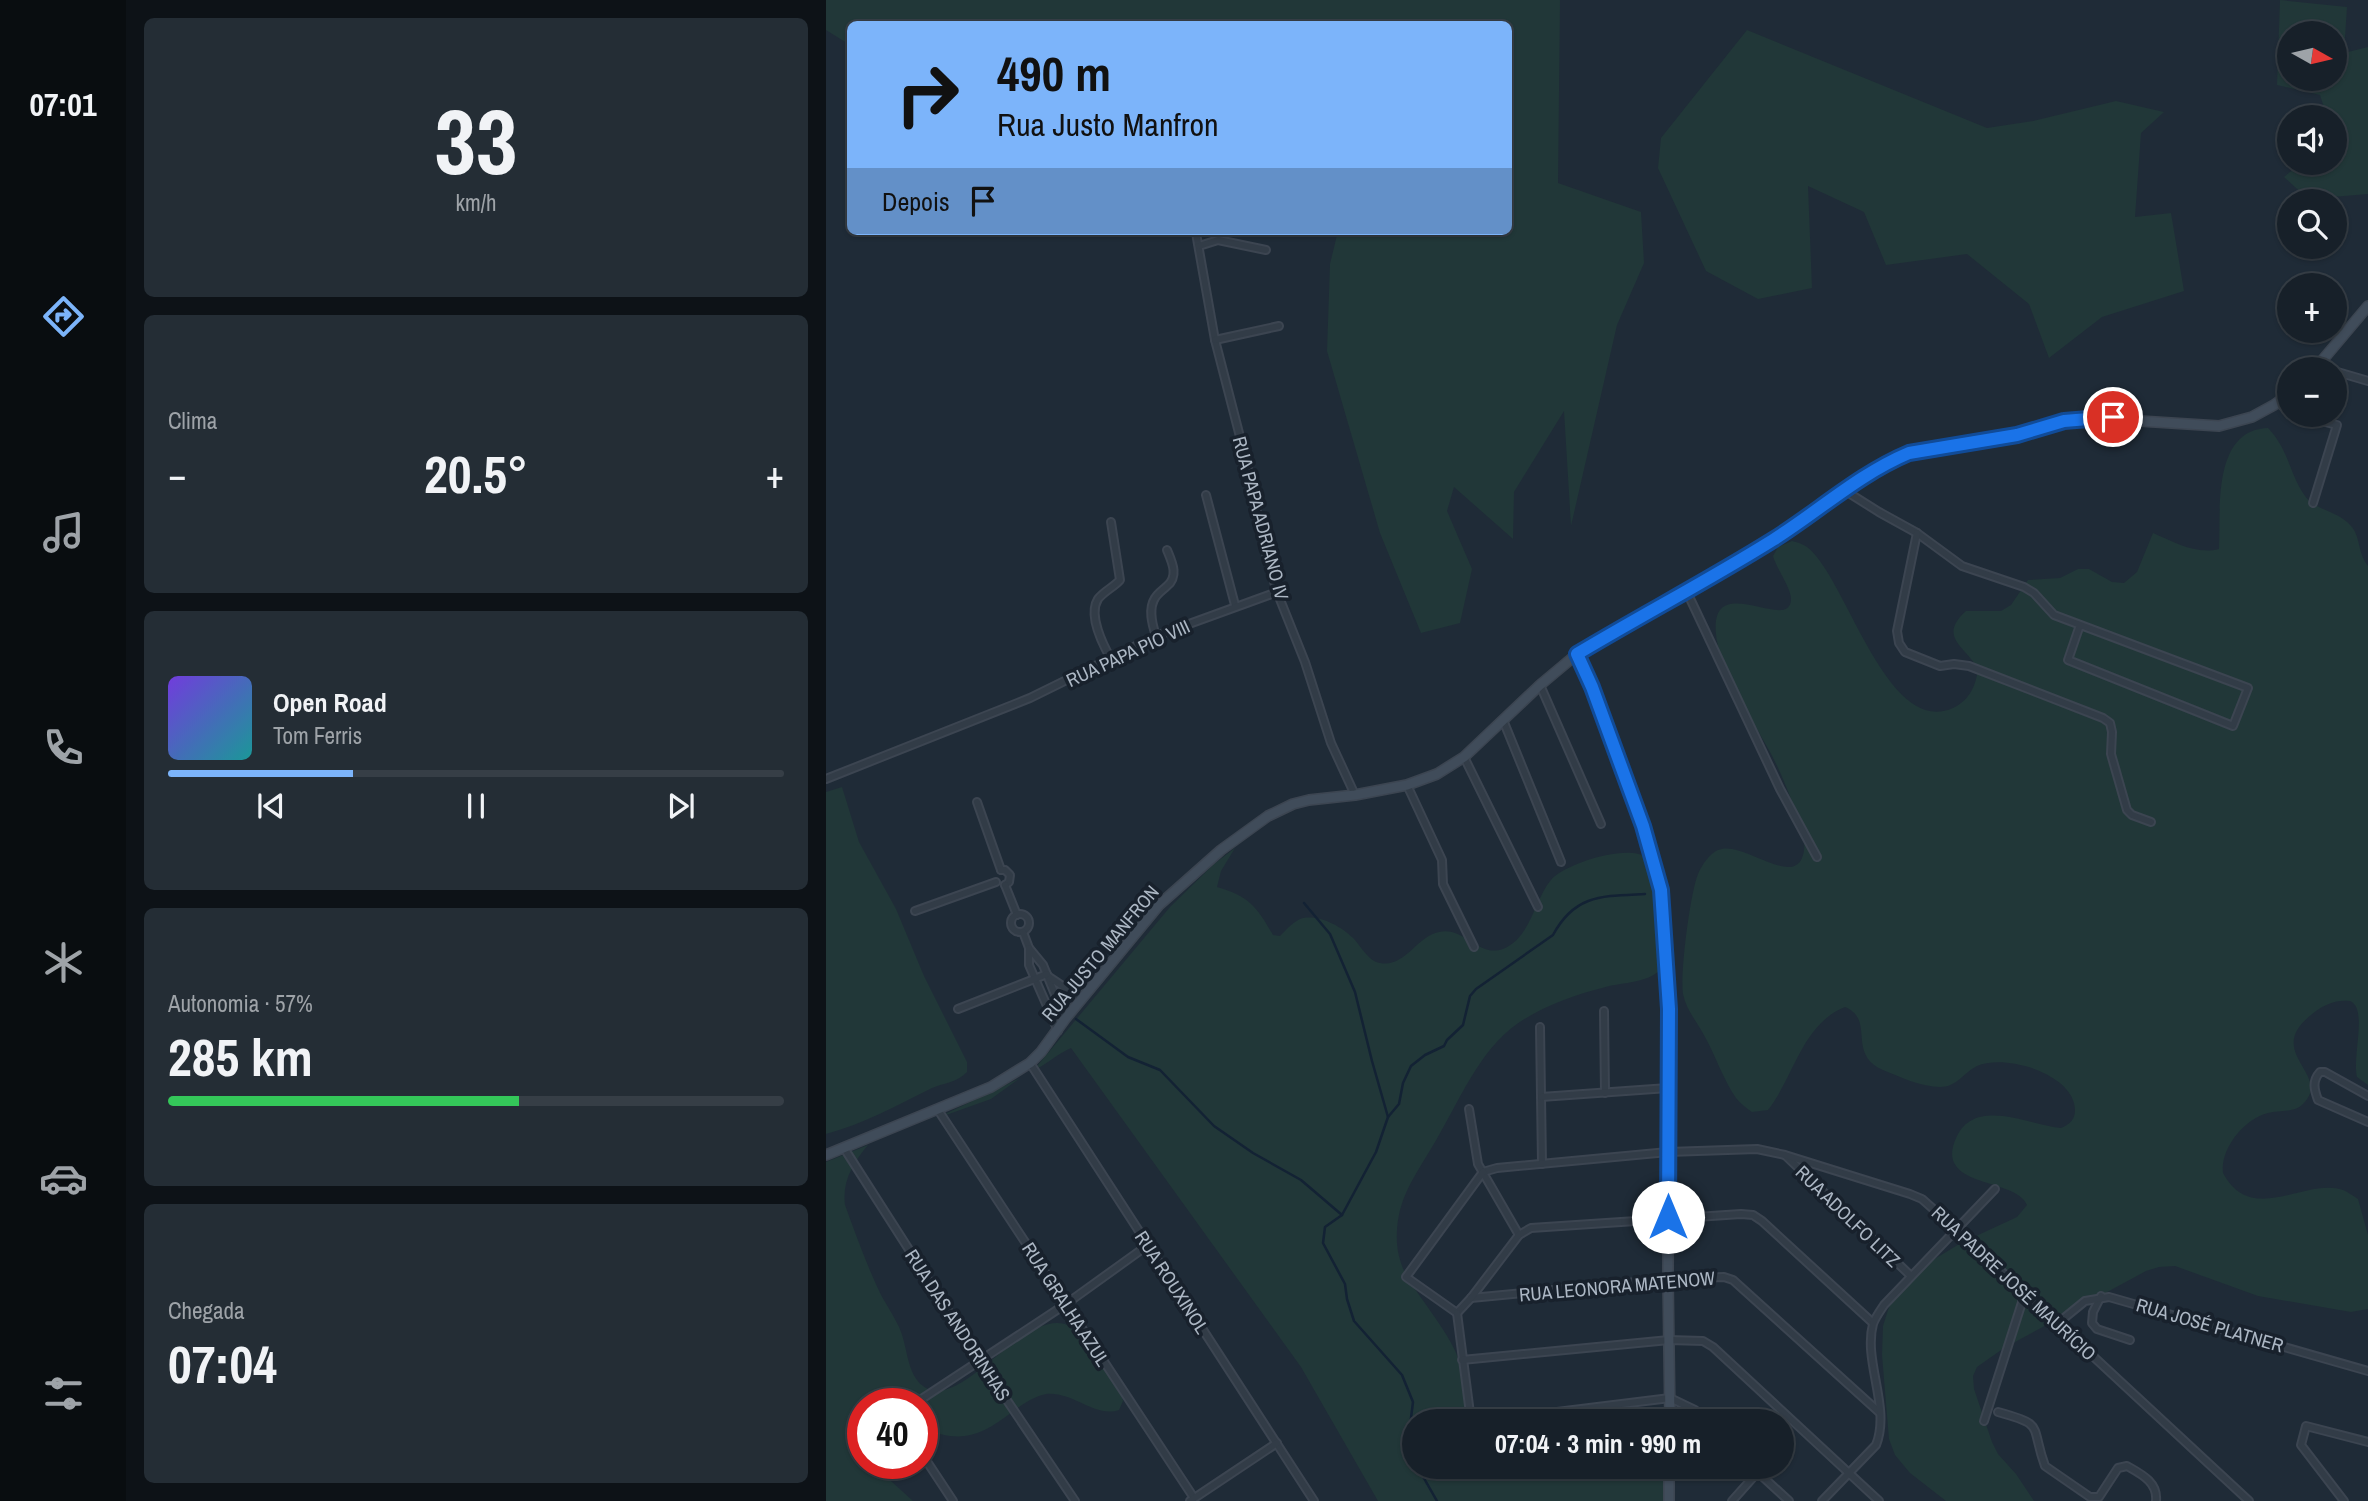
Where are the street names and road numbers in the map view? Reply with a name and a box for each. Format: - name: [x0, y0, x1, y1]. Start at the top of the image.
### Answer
- street label: RUA PAPA ADRIANO IV: [1227, 433, 1295, 603]
- street label: RUA PAPA PIO VIII: [1062, 613, 1194, 693]
- street label: RUA JUSTO MANFRON: [1035, 879, 1165, 1027]
- street label: RUA ADOLFO LITZ: [1790, 1159, 1906, 1273]
- street label: RUA PADRE JOSÉ MAURÍCIO: [1926, 1200, 2102, 1366]
- street label: RUA ROUXINOL: [1129, 1226, 1215, 1339]
- street label: RUA GRALHA AZUL: [1016, 1237, 1116, 1371]
- street label: RUA DAS ANDORINHAS: [899, 1244, 1017, 1406]
- street label: RUA LEONORA MATENOW: [1518, 1264, 1716, 1308]
- street label: RUA JOSÉ PLATNER: [2133, 1292, 2287, 1358]

